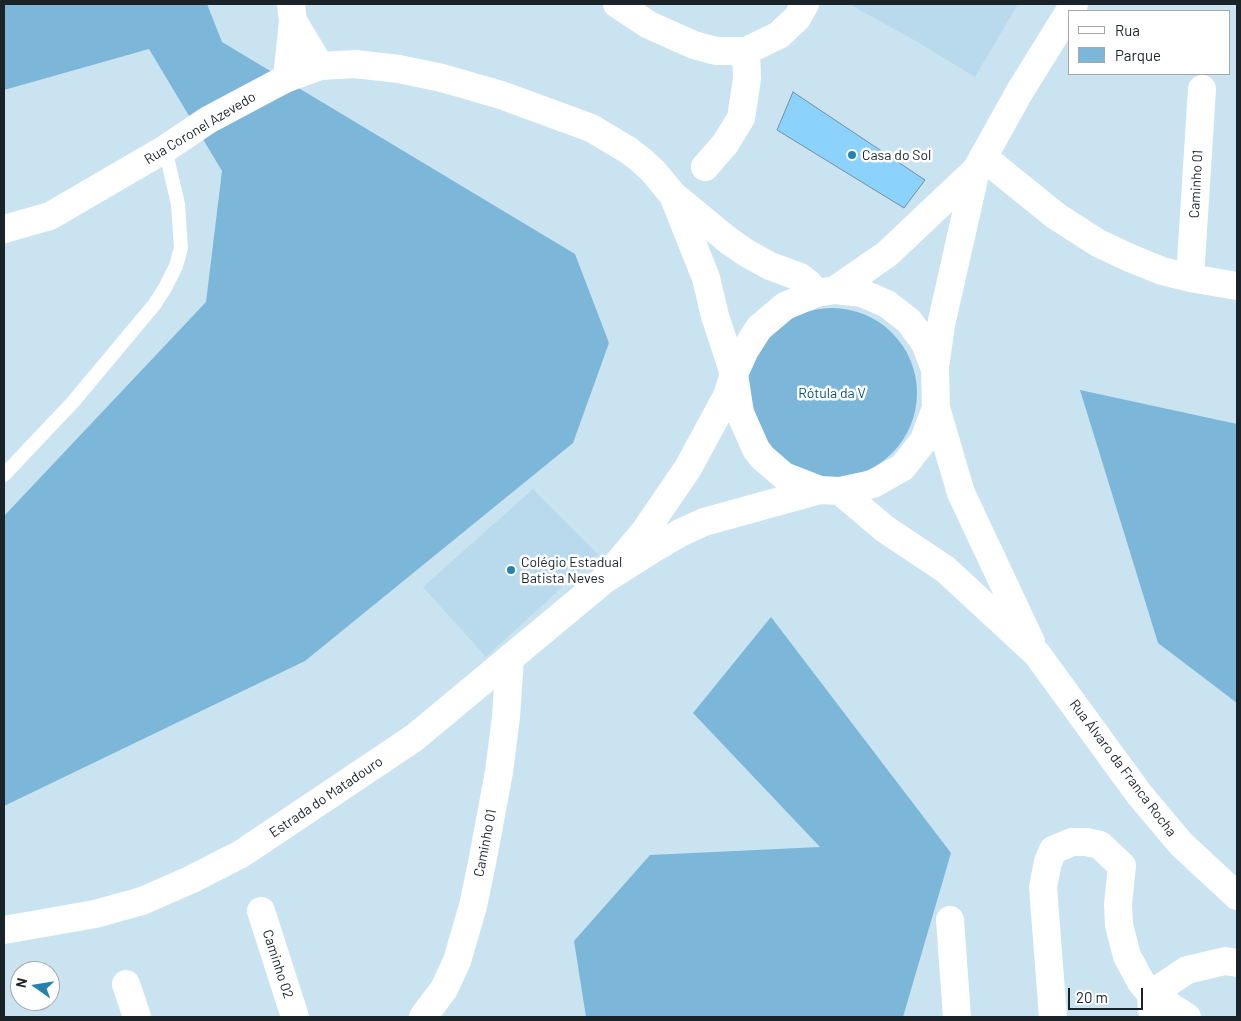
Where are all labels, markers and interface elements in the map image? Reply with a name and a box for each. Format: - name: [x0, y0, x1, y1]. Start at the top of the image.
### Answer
- legend: [1068, 10, 1231, 75]
- text: Rua: [1115, 21, 1140, 39]
- text: Parque: [1115, 46, 1161, 64]
- street label: Rua Coronel Azevedo: [141, 88, 259, 168]
- place label: Casa do Sol: [862, 147, 931, 163]
- marker: Casa do Sol: [846, 149, 858, 161]
- street label: Caminho 01: [1186, 149, 1206, 219]
- park label: Rótula da V: [798, 385, 866, 401]
- place label: Colégio Estadual Batista Neves: [521, 554, 622, 586]
- marker: Colégio Estadual Batista Neves: [505, 564, 517, 576]
- street label: Rua Álvaro da Franca Rocha: [1066, 696, 1180, 840]
- street label: Estrada do Matadouro: [266, 753, 386, 841]
- street label: Caminho 01: [470, 808, 500, 878]
- street label: Caminho 02: [259, 927, 297, 1001]
- north arrow: [10, 961, 60, 1011]
- text: N: [12, 976, 30, 989]
- scale bar: [1071, 978, 1146, 1010]
- text: 20 m: [1076, 988, 1108, 1006]

